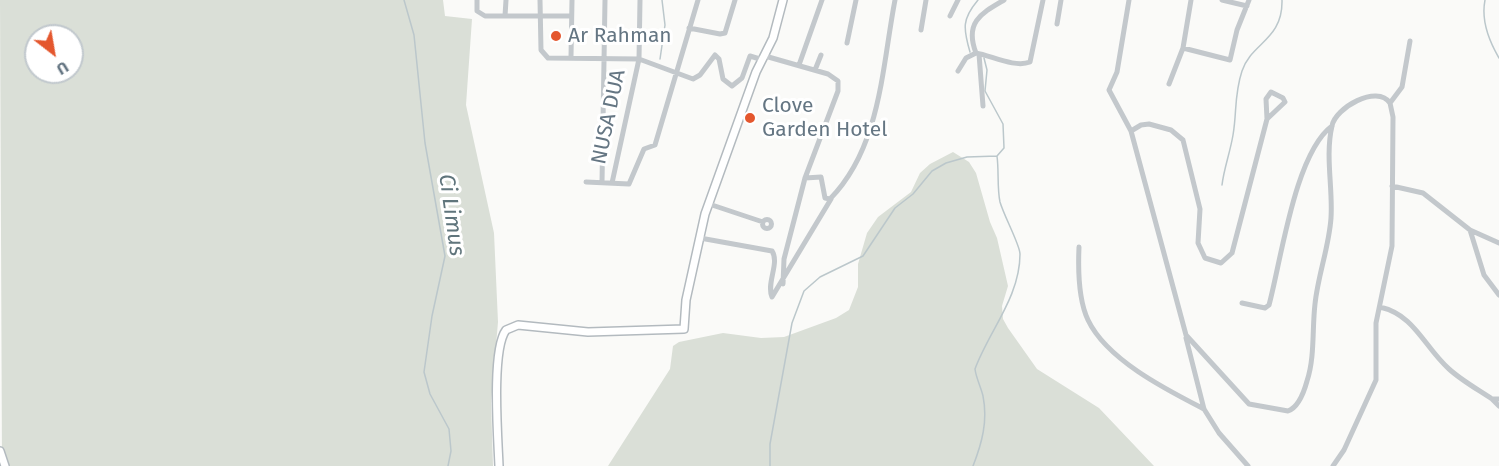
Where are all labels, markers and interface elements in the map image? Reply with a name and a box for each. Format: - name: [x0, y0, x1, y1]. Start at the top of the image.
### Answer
- place label: Ar Rahman: [568, 23, 672, 49]
- north arrow: [24, 24, 84, 84]
- marker: Ar Rahman: [549, 29, 563, 43]
- text: U: [53, 57, 72, 79]
- street label: NUSA DUA: [587, 67, 631, 167]
- place label: Clove Garden Hotel: [762, 93, 887, 143]
- marker: Clove Garden Hotel: [743, 111, 757, 125]
- water label: Ci Limus: [432, 172, 470, 258]

